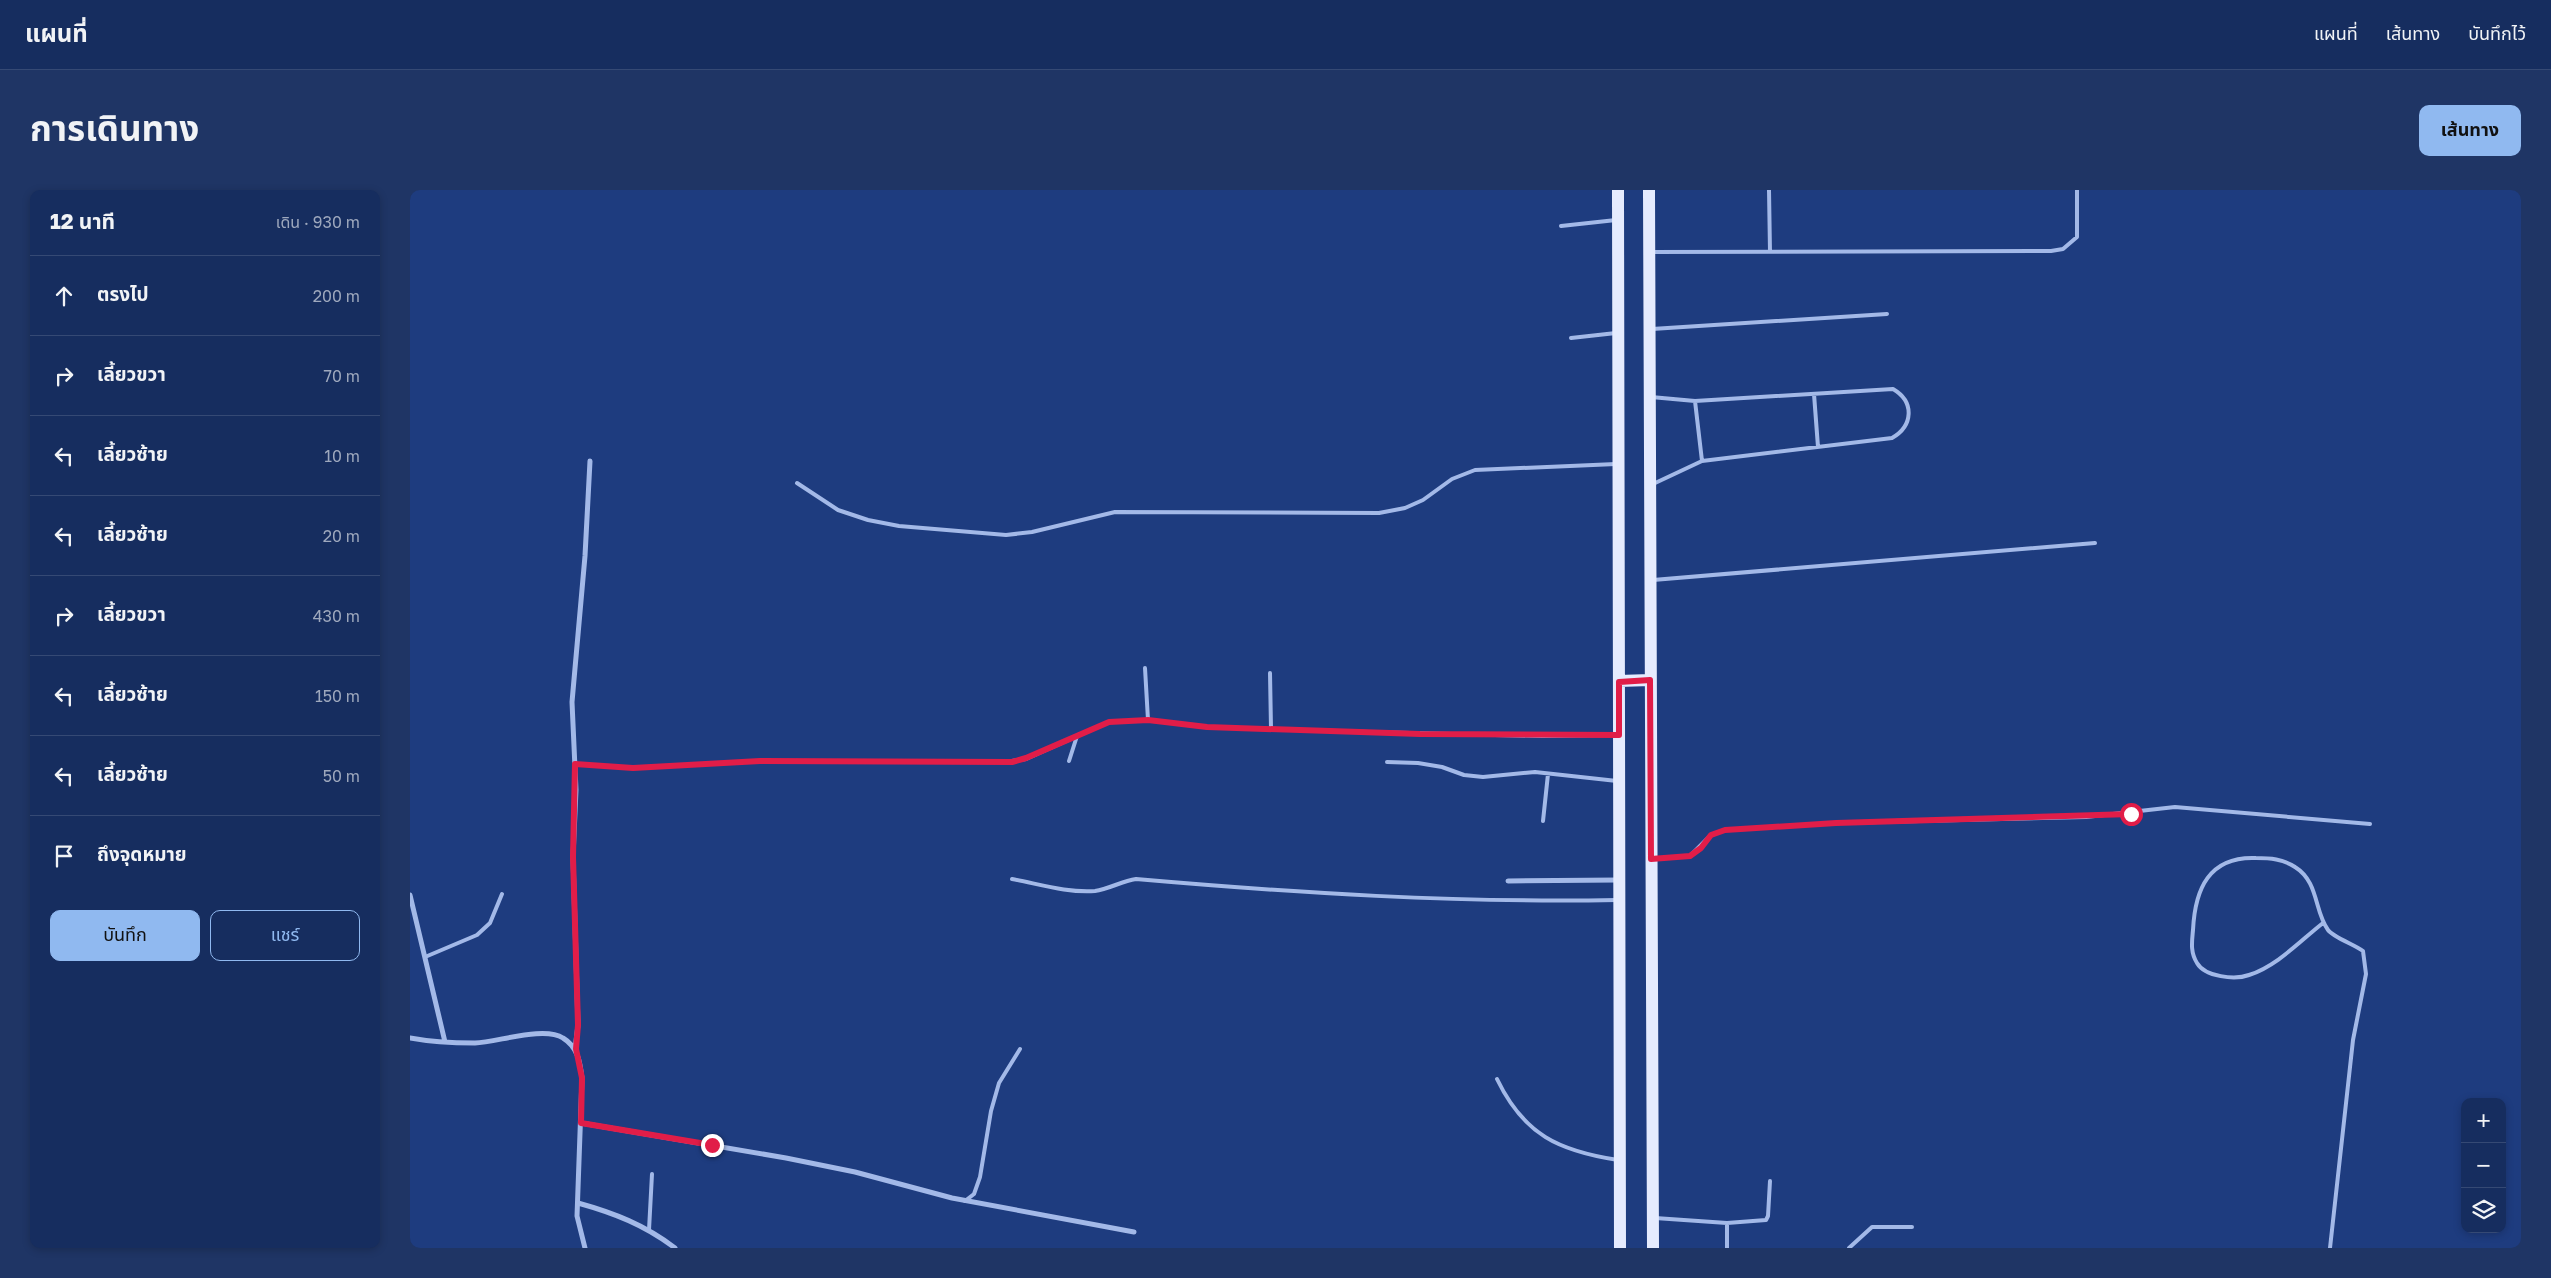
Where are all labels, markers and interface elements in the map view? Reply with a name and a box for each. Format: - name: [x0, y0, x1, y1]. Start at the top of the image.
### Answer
- text: แผนที่: [25, 18, 88, 47]
- text: แผนที่: [2314, 22, 2358, 44]
- text: เส้นทาง: [2386, 22, 2440, 44]
- text: บันทึกไว้: [2468, 22, 2526, 44]
- button: เส้นทาง: [2419, 105, 2521, 156]
- text: การเดินทาง: [30, 107, 199, 149]
- text: 12 นาที: [50, 208, 115, 234]
- text: เดิน · 930 m: [276, 212, 360, 232]
- icon: ahead: [50, 282, 78, 310]
- text: ตรงไป: [97, 282, 149, 305]
- text: 200 m: [313, 286, 360, 306]
- icon: right: [50, 362, 78, 390]
- text: เลี้ยวขวา: [97, 362, 166, 385]
- text: 70 m: [323, 366, 360, 386]
- icon: left: [50, 442, 78, 470]
- text: เลี้ยวซ้าย: [97, 442, 168, 465]
- text: 10 m: [324, 446, 360, 466]
- icon: left: [50, 522, 78, 550]
- text: เลี้ยวซ้าย: [97, 522, 168, 545]
- text: 20 m: [323, 526, 360, 546]
- icon: right: [50, 602, 78, 630]
- text: เลี้ยวขวา: [97, 602, 166, 625]
- text: 430 m: [313, 606, 360, 626]
- icon: left: [50, 682, 78, 710]
- text: เลี้ยวซ้าย: [97, 682, 168, 705]
- text: 150 m: [315, 686, 360, 706]
- icon: left: [50, 762, 78, 790]
- text: เลี้ยวซ้าย: [97, 762, 168, 785]
- text: 50 m: [323, 766, 360, 786]
- route start: [2120, 803, 2143, 826]
- icon: arrive: [50, 842, 78, 870]
- text: ถึงจุดหมาย: [97, 842, 187, 865]
- button: บันทึก: [50, 910, 200, 961]
- button: แชร์: [210, 910, 360, 961]
- map controls: [2461, 1098, 2506, 1233]
- button: +: [2461, 1098, 2506, 1143]
- route end: [701, 1134, 724, 1157]
- button: −: [2461, 1143, 2506, 1188]
- button: layers: [2461, 1188, 2506, 1233]

